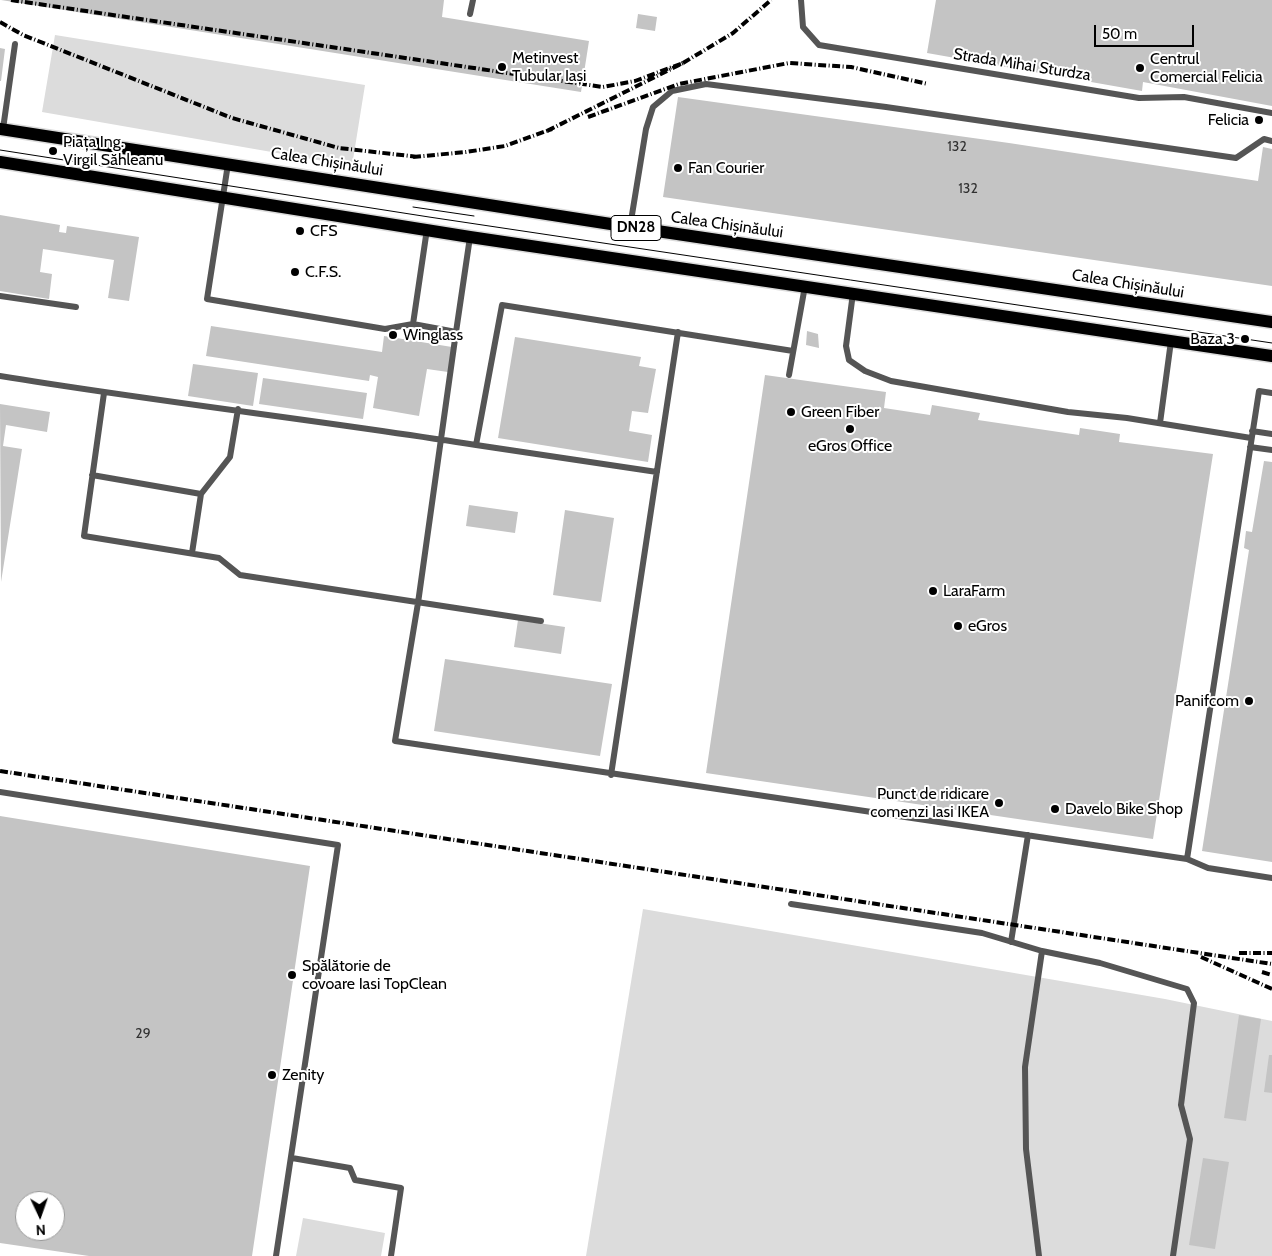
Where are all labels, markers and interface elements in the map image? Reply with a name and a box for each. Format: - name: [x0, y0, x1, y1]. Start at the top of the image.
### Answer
- scale bar: [1097, 15, 1197, 47]
- text: 50 m: [1102, 25, 1137, 43]
- street label: Strada Mihai Sturdza: [952, 45, 1092, 85]
- place label: Metinvest Tubular Iași: [512, 48, 587, 86]
- place label: Centrul Comercial Felicia: [1150, 49, 1263, 87]
- marker: Metinvest Tubular Iași: [496, 61, 508, 73]
- marker: Centrul Comercial Felicia: [1134, 62, 1146, 74]
- place label: Felicia: [1208, 110, 1249, 130]
- marker: Felicia: [1253, 114, 1265, 126]
- place label: Piața Ing. Virgil Săhleanu: [63, 132, 163, 170]
- house number: 132: [947, 139, 967, 155]
- street label: Calea Chișinăului: [270, 144, 384, 180]
- marker: Piața Ing. Virgil Săhleanu: [47, 145, 59, 157]
- place label: Fan Courier: [688, 158, 764, 178]
- marker: Fan Courier: [672, 162, 684, 174]
- house number: 132: [958, 181, 978, 197]
- street label: Calea Chișinăului: [670, 208, 784, 242]
- road number: DN28: [611, 216, 661, 240]
- place label: CFS: [310, 221, 338, 241]
- marker: CFS: [294, 225, 306, 237]
- place label: C.F.S.: [305, 262, 341, 282]
- marker: C.F.S.: [289, 266, 301, 278]
- street label: Calea Chișinăului: [1071, 266, 1185, 302]
- place label: Winglass: [403, 325, 463, 345]
- marker: Winglass: [387, 329, 399, 341]
- place label: Baza 3: [1190, 329, 1235, 349]
- marker: Baza 3: [1239, 333, 1251, 345]
- place label: Green Fiber: [801, 402, 879, 422]
- marker: Green Fiber: [785, 406, 797, 418]
- marker: eGros Office: [844, 423, 856, 435]
- place label: eGros Office: [808, 436, 892, 456]
- place label: LaraFarm: [943, 581, 1005, 601]
- marker: LaraFarm: [927, 585, 939, 597]
- place label: eGros: [968, 616, 1007, 636]
- marker: eGros: [952, 620, 964, 632]
- place label: Panifcom: [1175, 691, 1239, 711]
- marker: Panifcom: [1243, 695, 1255, 707]
- place label: Punct de ridicare comenzi Iasi IKEA: [870, 784, 989, 822]
- marker: Punct de ridicare comenzi Iasi IKEA: [993, 797, 1005, 809]
- place label: Davelo Bike Shop: [1065, 799, 1183, 819]
- marker: Davelo Bike Shop: [1049, 803, 1061, 815]
- place label: Spălătorie de covoare Iasi TopClean: [302, 956, 447, 994]
- marker: Spălătorie de covoare Iasi TopClean: [286, 969, 298, 981]
- house number: 29: [135, 1026, 151, 1042]
- place label: Zenity: [282, 1065, 324, 1085]
- marker: Zenity: [266, 1069, 278, 1081]
- north arrow: [15, 1191, 65, 1241]
- text: N: [35, 1221, 46, 1239]

